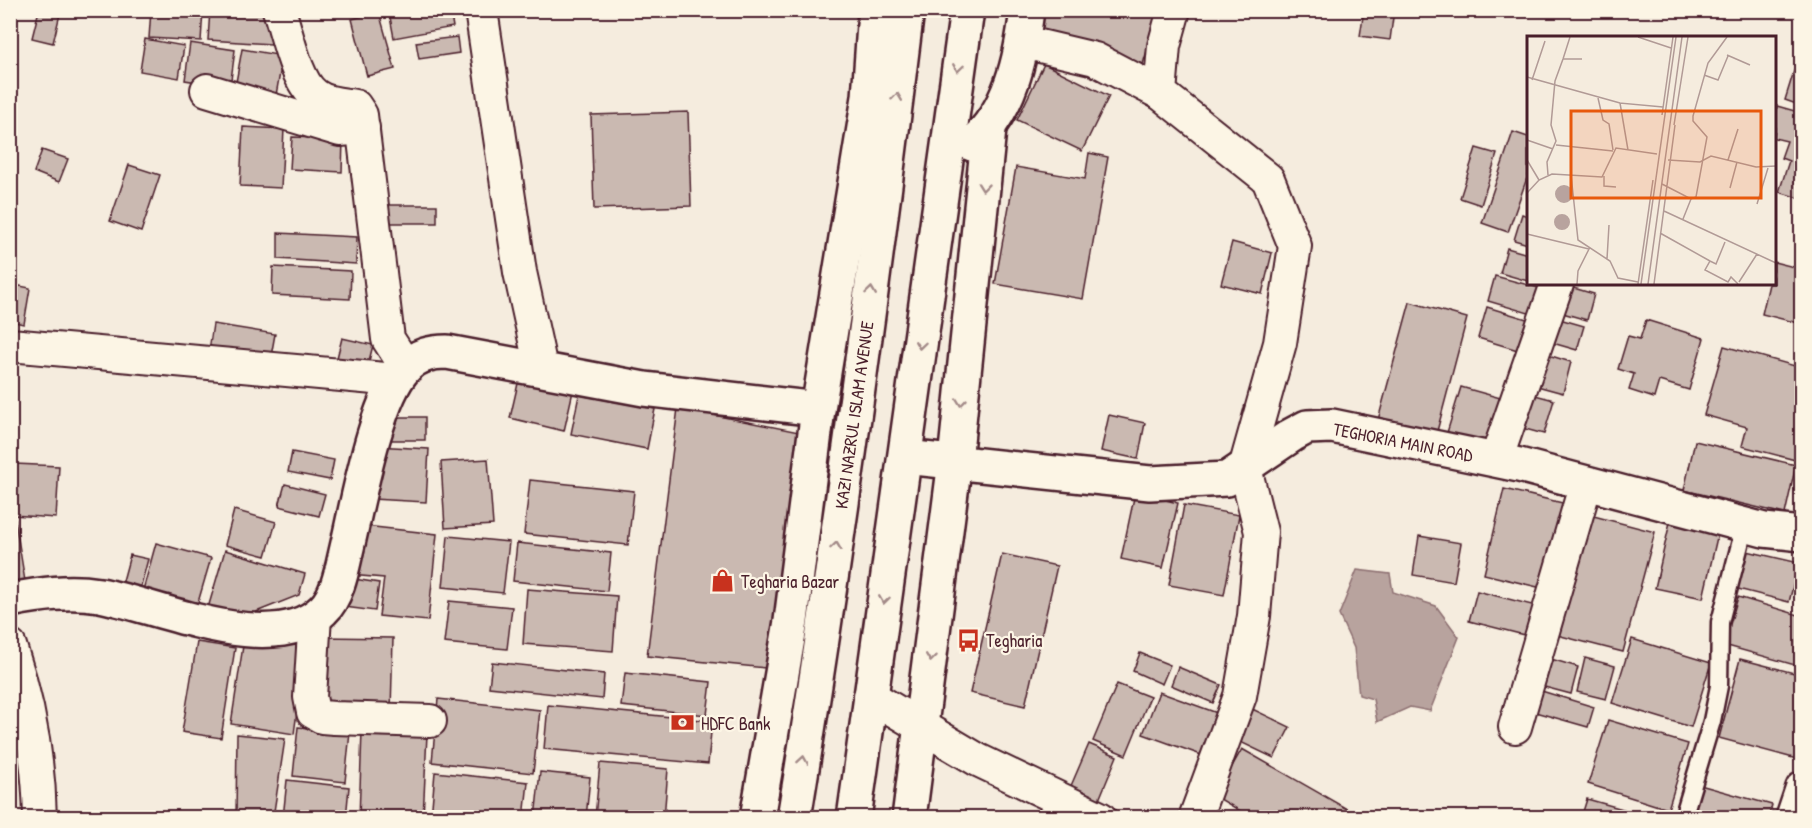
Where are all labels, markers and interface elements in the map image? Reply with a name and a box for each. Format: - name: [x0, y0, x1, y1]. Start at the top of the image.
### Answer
- inset map: [1527, 36, 1776, 285]
- one-way arrow: [953, 64, 965, 73]
- one-way arrow: [890, 93, 903, 102]
- one-way arrow: [977, 182, 990, 191]
- one-way arrow: [864, 286, 877, 295]
- street label: KAZI NAZRUL ISLAM AVENUE: [828, 320, 880, 510]
- one-way arrow: [914, 340, 926, 349]
- one-way arrow: [955, 397, 968, 406]
- street label: TEGHORIA MAIN ROAD: [1331, 416, 1475, 468]
- one-way arrow: [830, 542, 842, 551]
- shop icon: Tegharia Bazar: [710, 568, 736, 594]
- place label: Tegharia Bazar: [741, 569, 839, 594]
- one-way arrow: [879, 596, 891, 605]
- bus stop icon: Tegharia: [955, 627, 981, 653]
- place label: Tegharia: [986, 628, 1042, 653]
- one-way arrow: [925, 653, 938, 663]
- bank icon: HDFC Bank: [670, 710, 696, 736]
- place label: HDFC Bank: [701, 711, 771, 736]
- one-way arrow: [797, 755, 809, 764]

